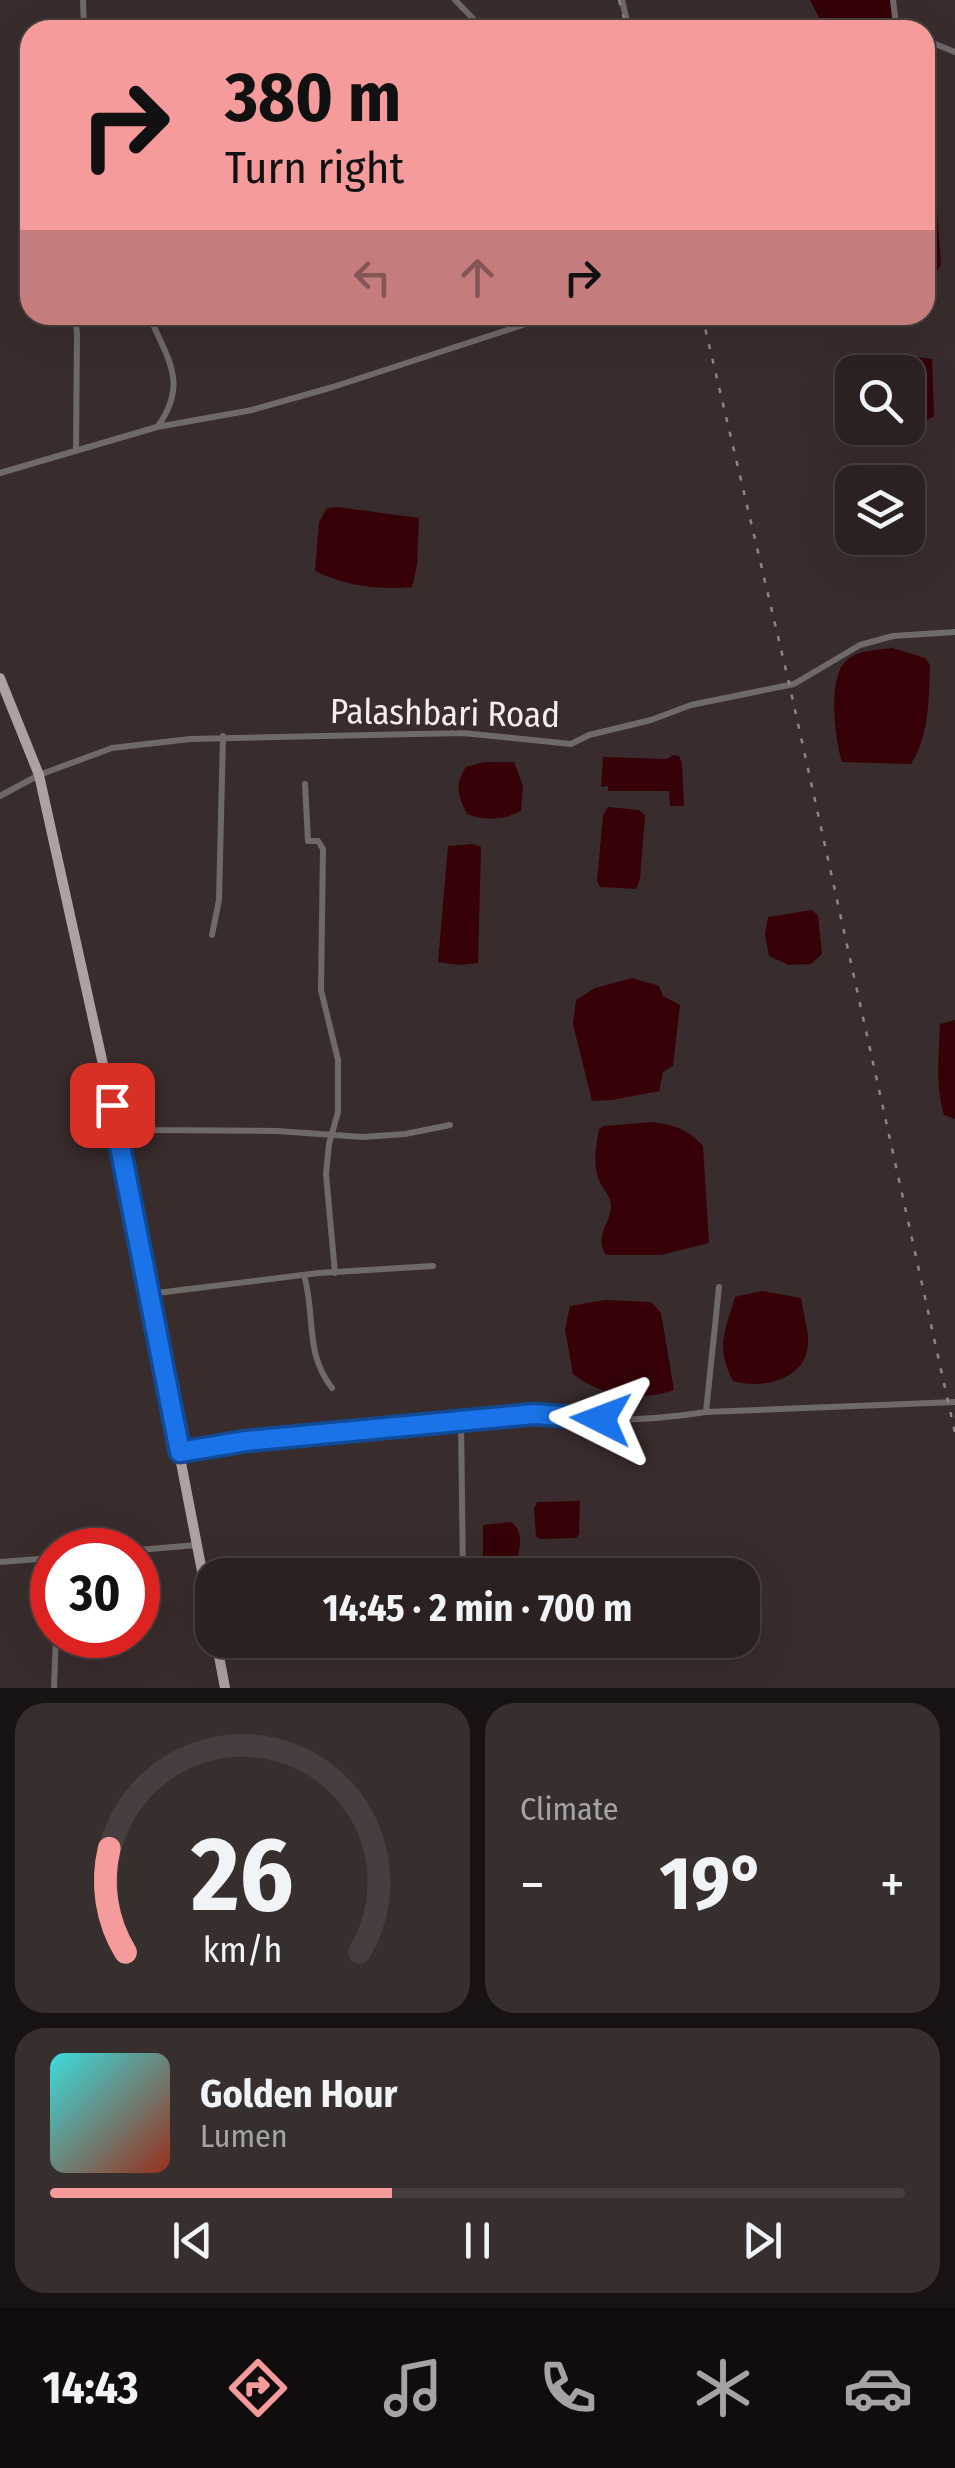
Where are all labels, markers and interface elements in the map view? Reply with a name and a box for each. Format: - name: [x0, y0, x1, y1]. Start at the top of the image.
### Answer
- text: 380 m: [225, 56, 401, 140]
- icon: right: [60, 60, 190, 190]
- text: Turn right: [225, 141, 404, 195]
- icon: left: [345, 250, 400, 305]
- icon: ahead: [450, 250, 505, 305]
- icon: right: [555, 250, 610, 305]
- map controls: [835, 355, 925, 555]
- button: search: [835, 355, 925, 445]
- button: layers: [835, 465, 925, 555]
- street label: Palashbari Road: [330, 690, 560, 736]
- pin: [70, 1063, 155, 1148]
- icon: arrive: [85, 1078, 140, 1133]
- position arrow: [549, 1367, 653, 1471]
- speed limit sign: 30: [30, 1528, 160, 1658]
- text: 14:45 · 2 min · 700 m: [323, 1585, 632, 1631]
- text: Climate: [520, 1790, 619, 1828]
- text: 26: [190, 1813, 294, 1938]
- text: 19°: [660, 1839, 765, 1929]
- text: −: [520, 1852, 545, 1918]
- text: +: [880, 1852, 905, 1918]
- text: km/h: [203, 1929, 282, 1971]
- text: Golden Hour: [200, 2071, 398, 2117]
- text: Lumen: [200, 2117, 288, 2155]
- icon: previous: [165, 2213, 220, 2268]
- icon: pause: [450, 2213, 505, 2268]
- icon: next: [735, 2213, 790, 2268]
- icon: directions: [223, 2353, 293, 2423]
- icon: music: [378, 2353, 448, 2423]
- icon: phone: [533, 2353, 603, 2423]
- icon: climate: [688, 2353, 758, 2423]
- icon: car: [843, 2353, 913, 2423]
- text: 14:43: [42, 2361, 139, 2415]

